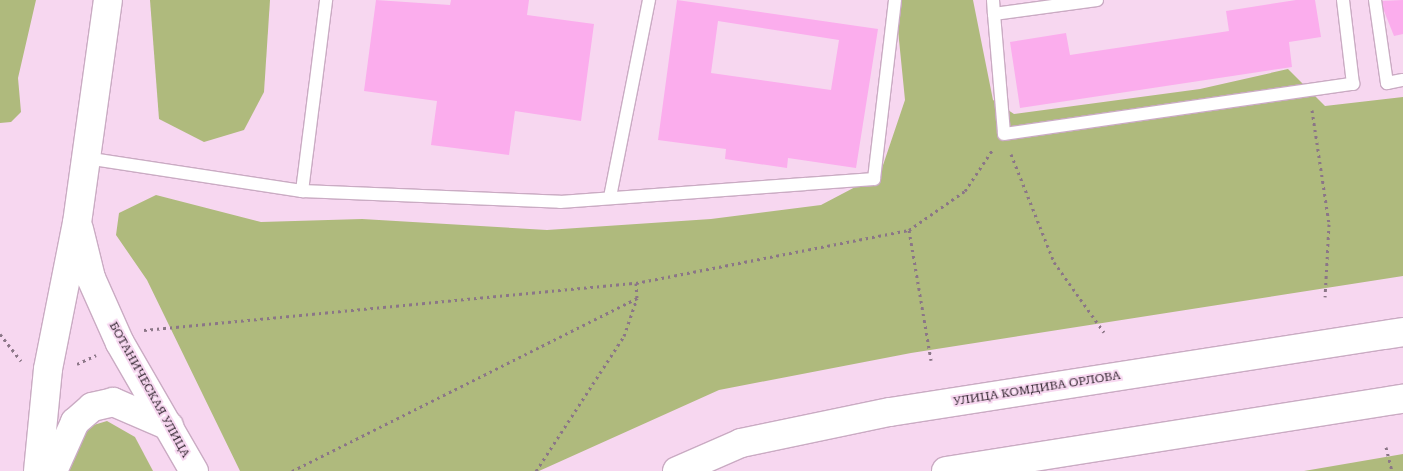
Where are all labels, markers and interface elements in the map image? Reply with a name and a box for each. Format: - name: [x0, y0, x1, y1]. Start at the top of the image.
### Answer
- street label: БОТАНИЧЕСКАЯ УЛИЦА: [106, 320, 192, 460]
- street label: УЛИЦА КОМДИВА ОРЛОВА: [952, 369, 1122, 409]

